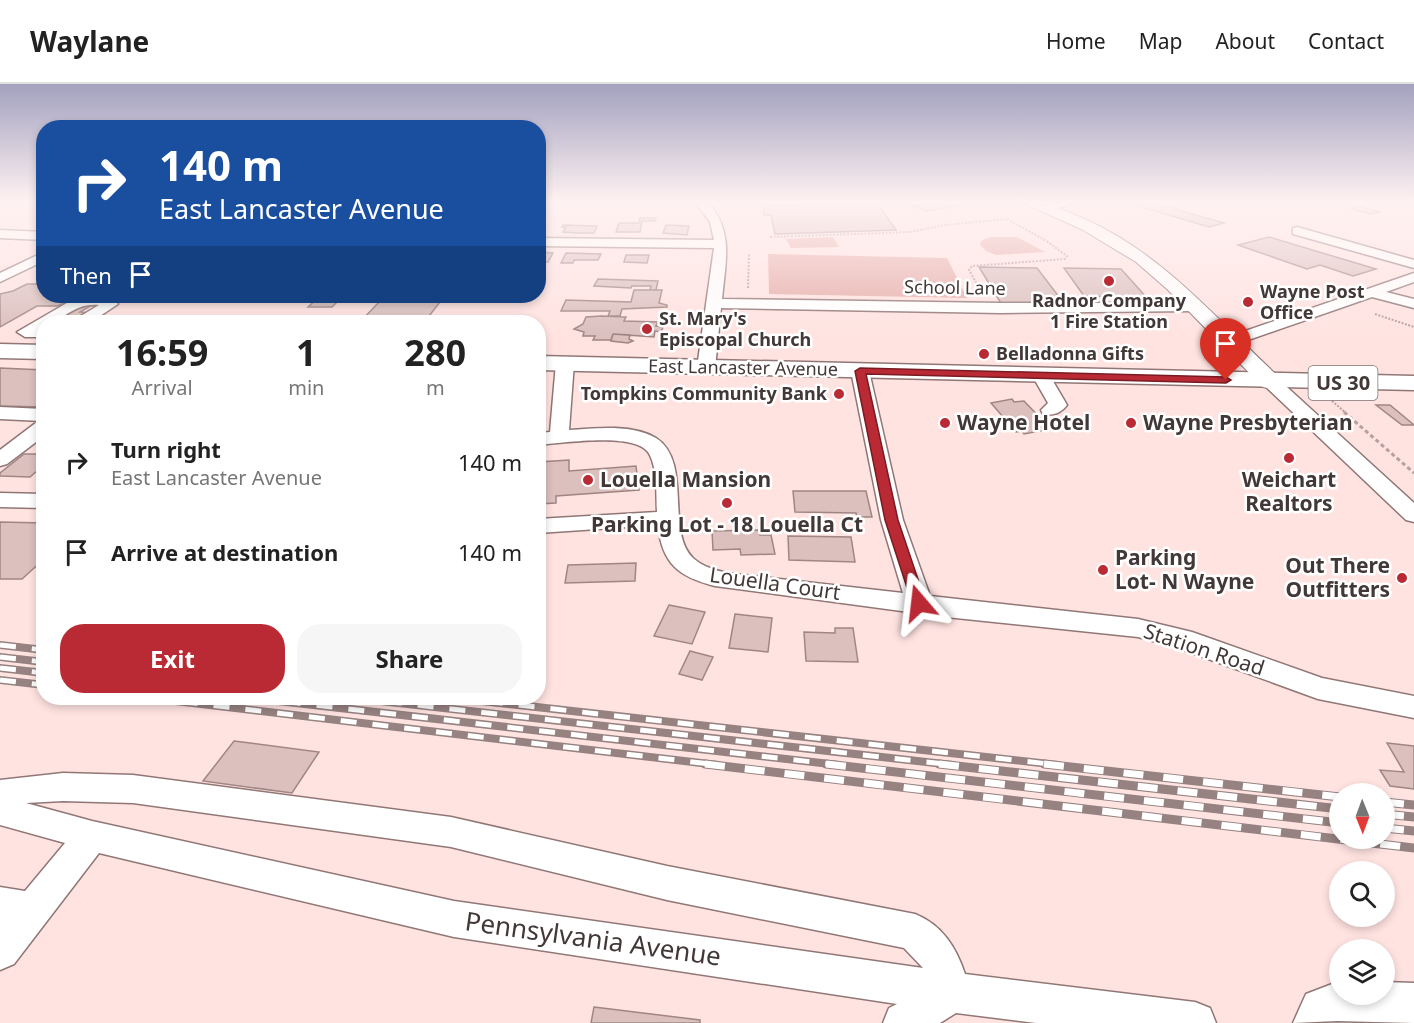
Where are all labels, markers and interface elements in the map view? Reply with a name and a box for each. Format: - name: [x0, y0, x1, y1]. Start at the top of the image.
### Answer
- text: Waylane: [30, 22, 149, 60]
- text: Home: [1046, 27, 1106, 55]
- text: Map: [1139, 27, 1182, 55]
- text: About: [1215, 27, 1275, 55]
- text: Contact: [1308, 27, 1384, 55]
- text: 140 m: [159, 136, 283, 193]
- icon: right: [60, 144, 138, 222]
- text: East Lancaster Avenue: [159, 190, 444, 227]
- icon: arrive: [124, 258, 157, 291]
- text: Then: [60, 260, 112, 290]
- street label: School Lane: [904, 274, 1006, 300]
- marker: Radnor Company 1 Fire Station: [1102, 274, 1116, 288]
- place label: Wayne Post Office: [1260, 279, 1365, 324]
- place label: Radnor Company 1 Fire Station: [1032, 288, 1187, 333]
- marker: Wayne Post Office: [1241, 295, 1255, 309]
- place label: St. Mary's Episcopal Church: [659, 306, 811, 351]
- pin: [1200, 318, 1251, 380]
- marker: St. Mary's Episcopal Church: [640, 322, 654, 336]
- icon: arrive: [1209, 327, 1242, 360]
- text: 16:59: [116, 328, 208, 377]
- text: 1: [296, 328, 317, 377]
- text: 280: [404, 328, 466, 377]
- place label: Belladonna Gifts: [996, 341, 1144, 365]
- marker: Belladonna Gifts: [977, 347, 991, 361]
- street label: East Lancaster Avenue: [648, 353, 838, 381]
- road number: US 30: [1308, 366, 1378, 400]
- text: Arrival: [132, 374, 193, 401]
- text: min: [288, 374, 324, 401]
- text: m: [426, 374, 445, 401]
- place label: Tompkins Community Bank: [581, 381, 828, 405]
- marker: Tompkins Community Bank: [832, 387, 846, 401]
- place label: Wayne Hotel: [957, 408, 1090, 436]
- place label: Wayne Presbyterian: [1143, 408, 1353, 436]
- marker: Wayne Hotel: [938, 416, 952, 430]
- marker: Wayne Presbyterian: [1124, 416, 1138, 430]
- text: Turn right: [111, 434, 221, 464]
- icon: right: [60, 446, 93, 479]
- text: 140 m: [458, 447, 522, 477]
- marker: Weichart Realtors: [1282, 451, 1296, 465]
- text: East Lancaster Avenue: [111, 464, 322, 491]
- place label: Louella Mansion: [600, 465, 771, 493]
- place label: Weichart Realtors: [1242, 465, 1336, 517]
- marker: Louella Mansion: [581, 473, 595, 487]
- marker: Parking Lot - 18 Louella Ct: [720, 496, 734, 510]
- place label: Parking Lot - 18 Louella Ct: [591, 510, 863, 538]
- icon: arrive: [60, 536, 93, 569]
- text: Arrive at destination: [111, 537, 338, 567]
- text: 140 m: [458, 537, 522, 567]
- place label: Parking Lot- N Wayne: [1115, 543, 1254, 595]
- place label: Out There Outfitters: [1285, 551, 1390, 603]
- street label: Louella Court: [708, 560, 843, 606]
- marker: Parking Lot- N Wayne: [1096, 563, 1110, 577]
- position arrow: [887, 571, 951, 635]
- marker: Out There Outfitters: [1395, 571, 1409, 585]
- street label: Station Road: [1140, 616, 1268, 682]
- button: Exit: [60, 624, 285, 693]
- button: Share: [297, 624, 522, 693]
- north arrow: [1329, 783, 1395, 849]
- map controls: [1329, 783, 1395, 1005]
- button: search: [1329, 861, 1395, 927]
- street label: Pennsylvania Avenue: [463, 902, 723, 974]
- button: layers: [1329, 939, 1395, 1005]

